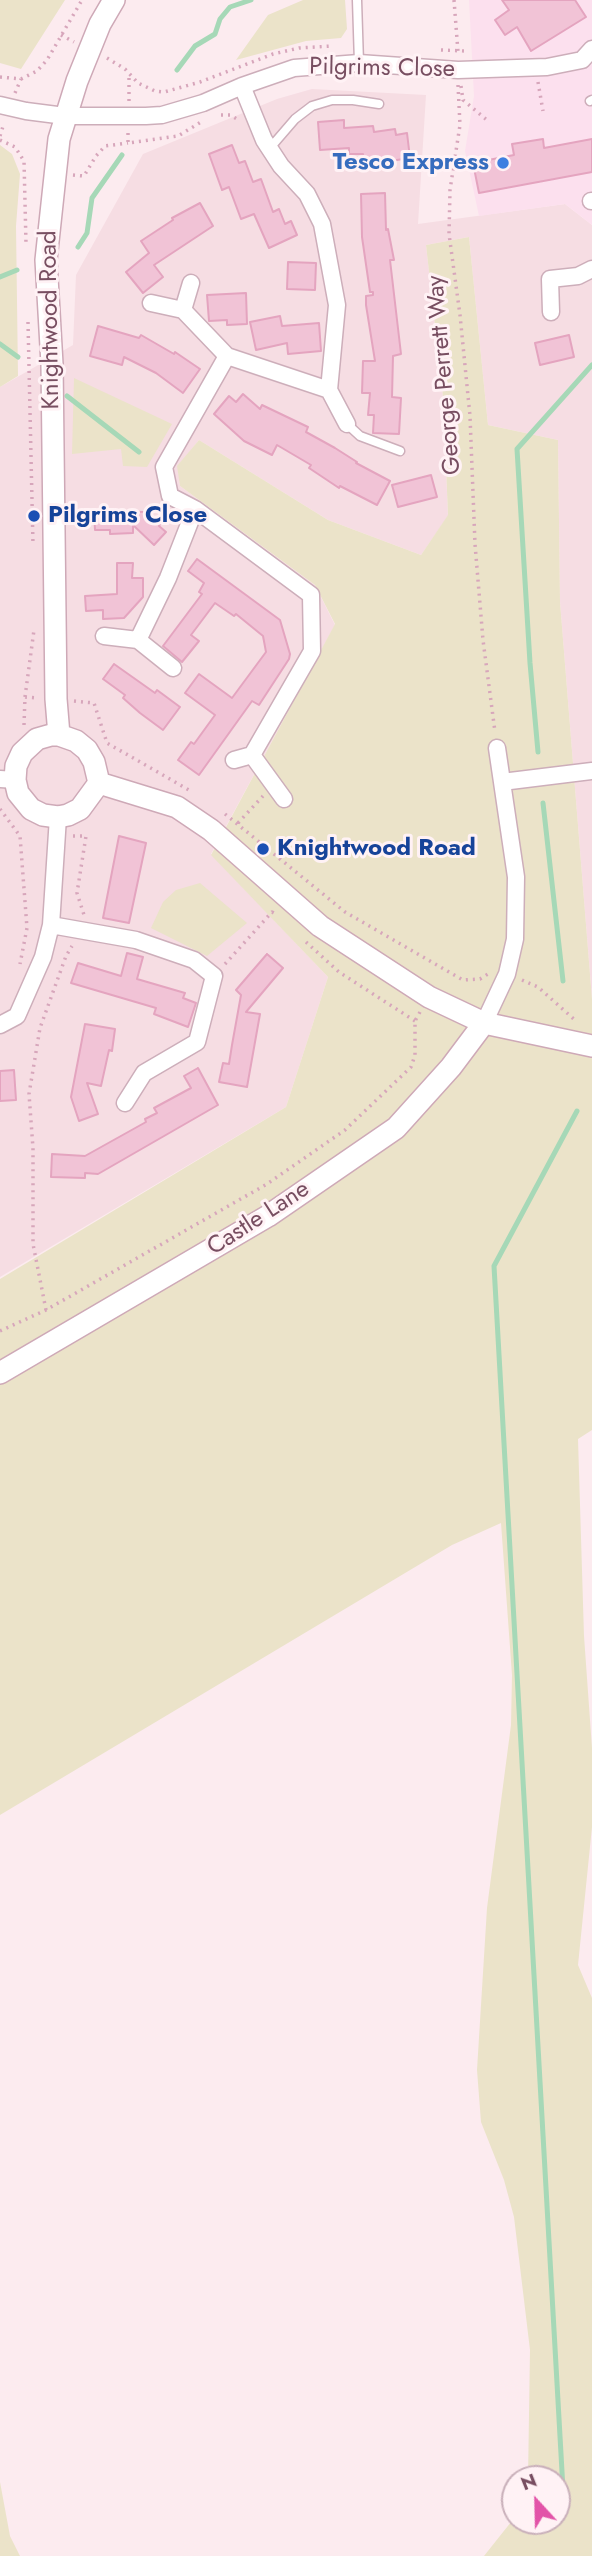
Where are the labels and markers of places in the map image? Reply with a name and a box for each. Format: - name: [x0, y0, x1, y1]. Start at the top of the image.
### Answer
- place label: Tesco Express: [333, 149, 489, 177]
- marker: Tesco Express: [495, 155, 511, 171]
- place label: Pilgrims Close: [48, 502, 207, 530]
- marker: Pilgrims Close: [26, 508, 42, 524]
- place label: Knightwood Road: [277, 835, 476, 863]
- marker: Knightwood Road: [255, 841, 271, 857]

